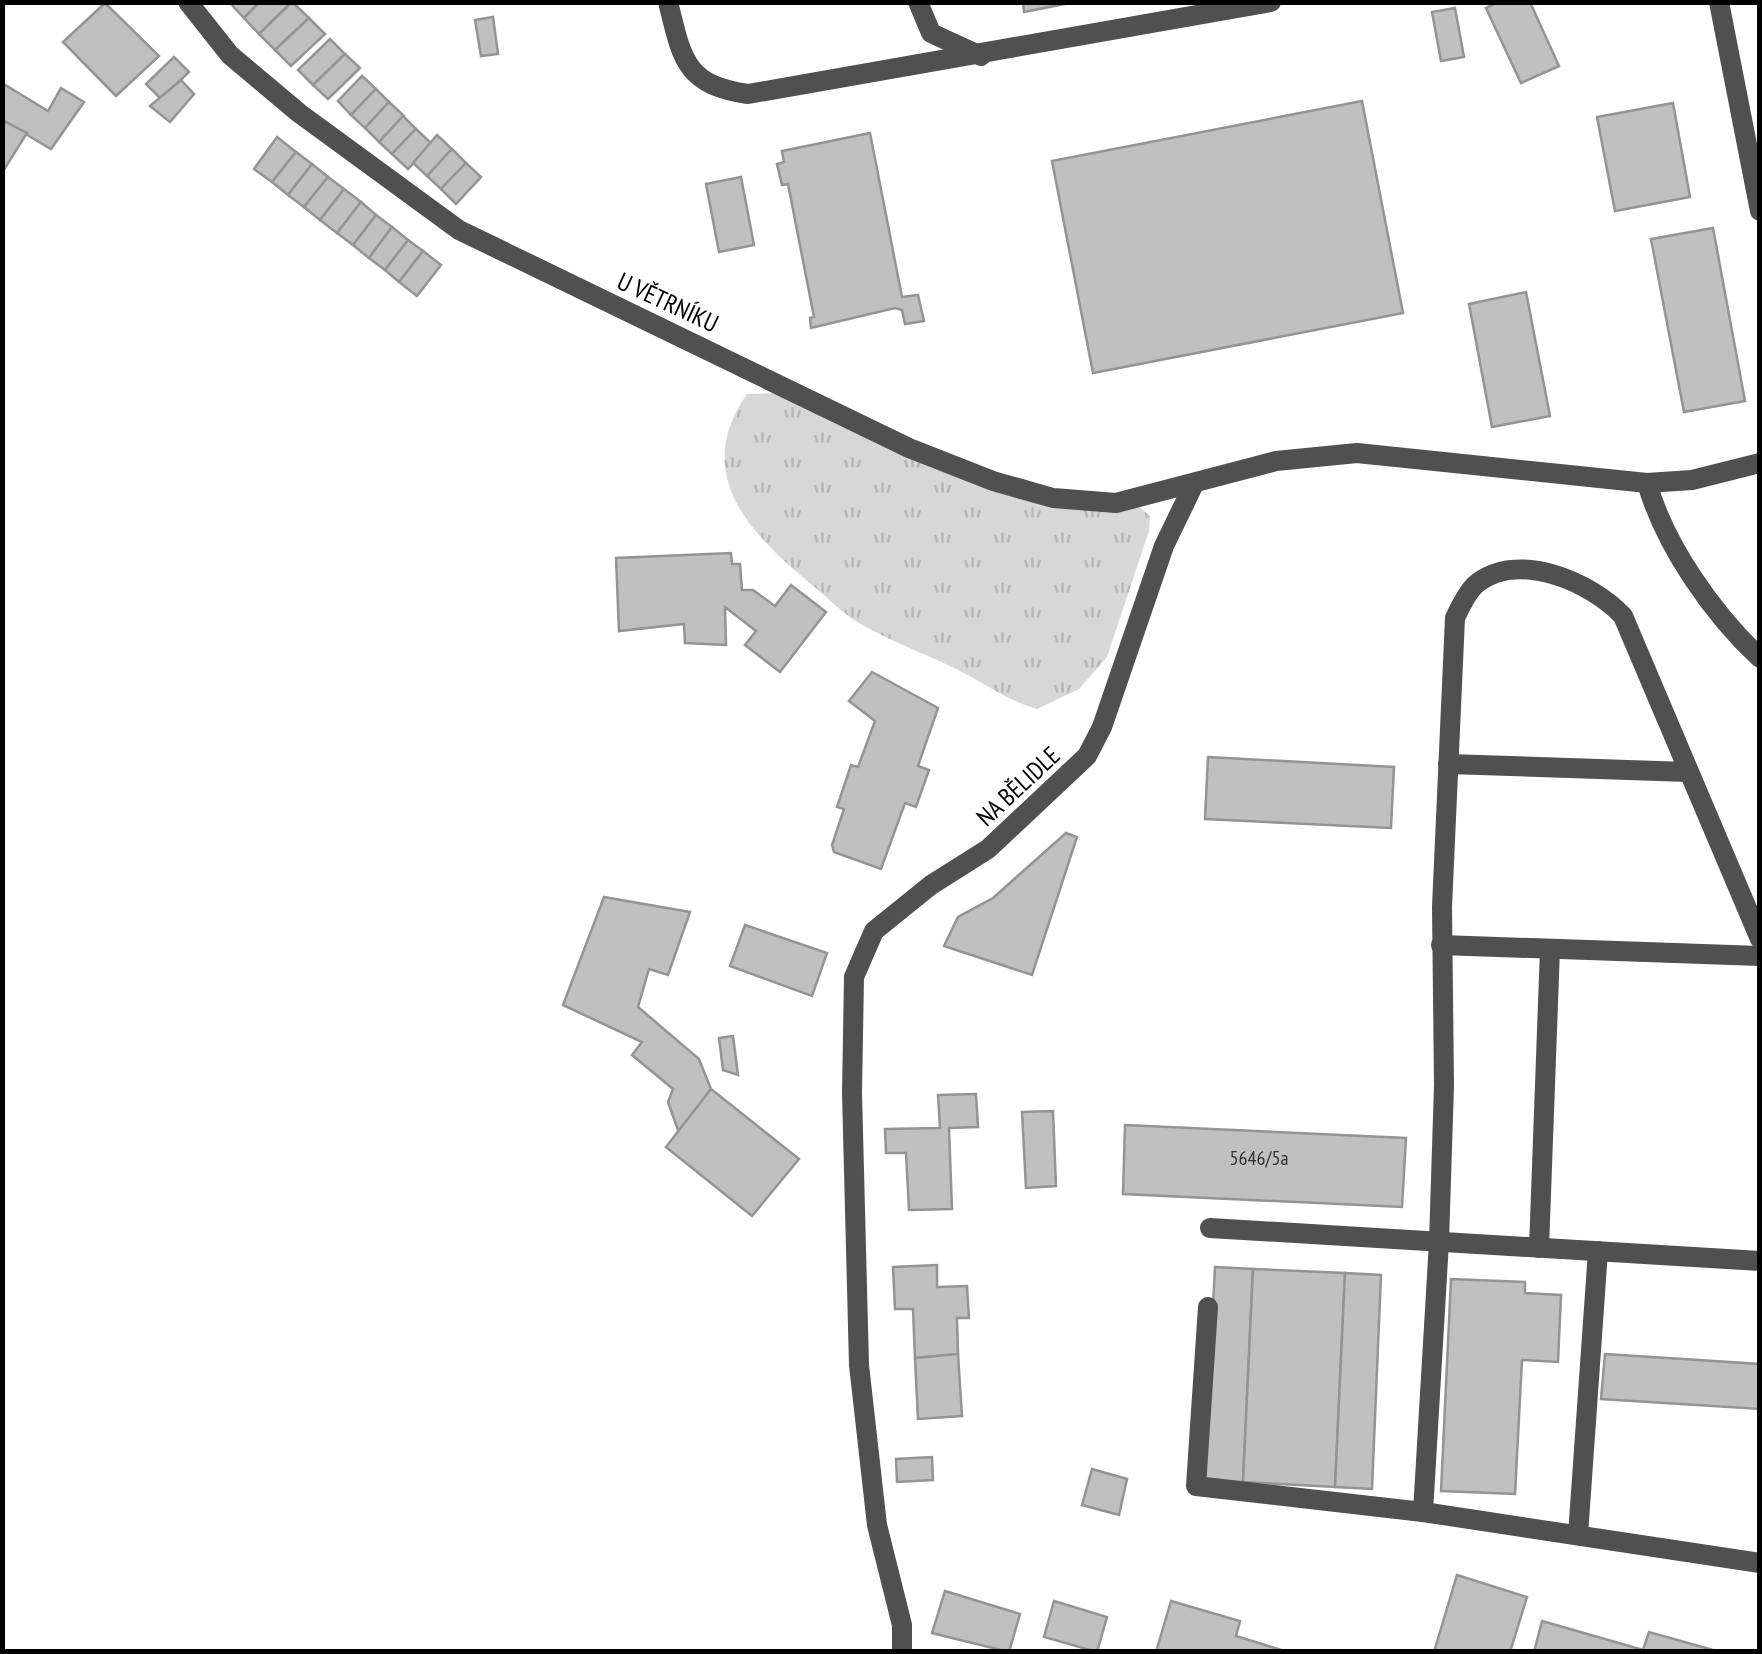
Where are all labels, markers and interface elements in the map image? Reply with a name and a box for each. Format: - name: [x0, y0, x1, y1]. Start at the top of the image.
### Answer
- street label: U VĚTRNÍKU: [612, 265, 724, 339]
- street label: NA BĚLIDLE: [970, 739, 1066, 833]
- house number: 5646/5a: [1230, 1145, 1288, 1171]

